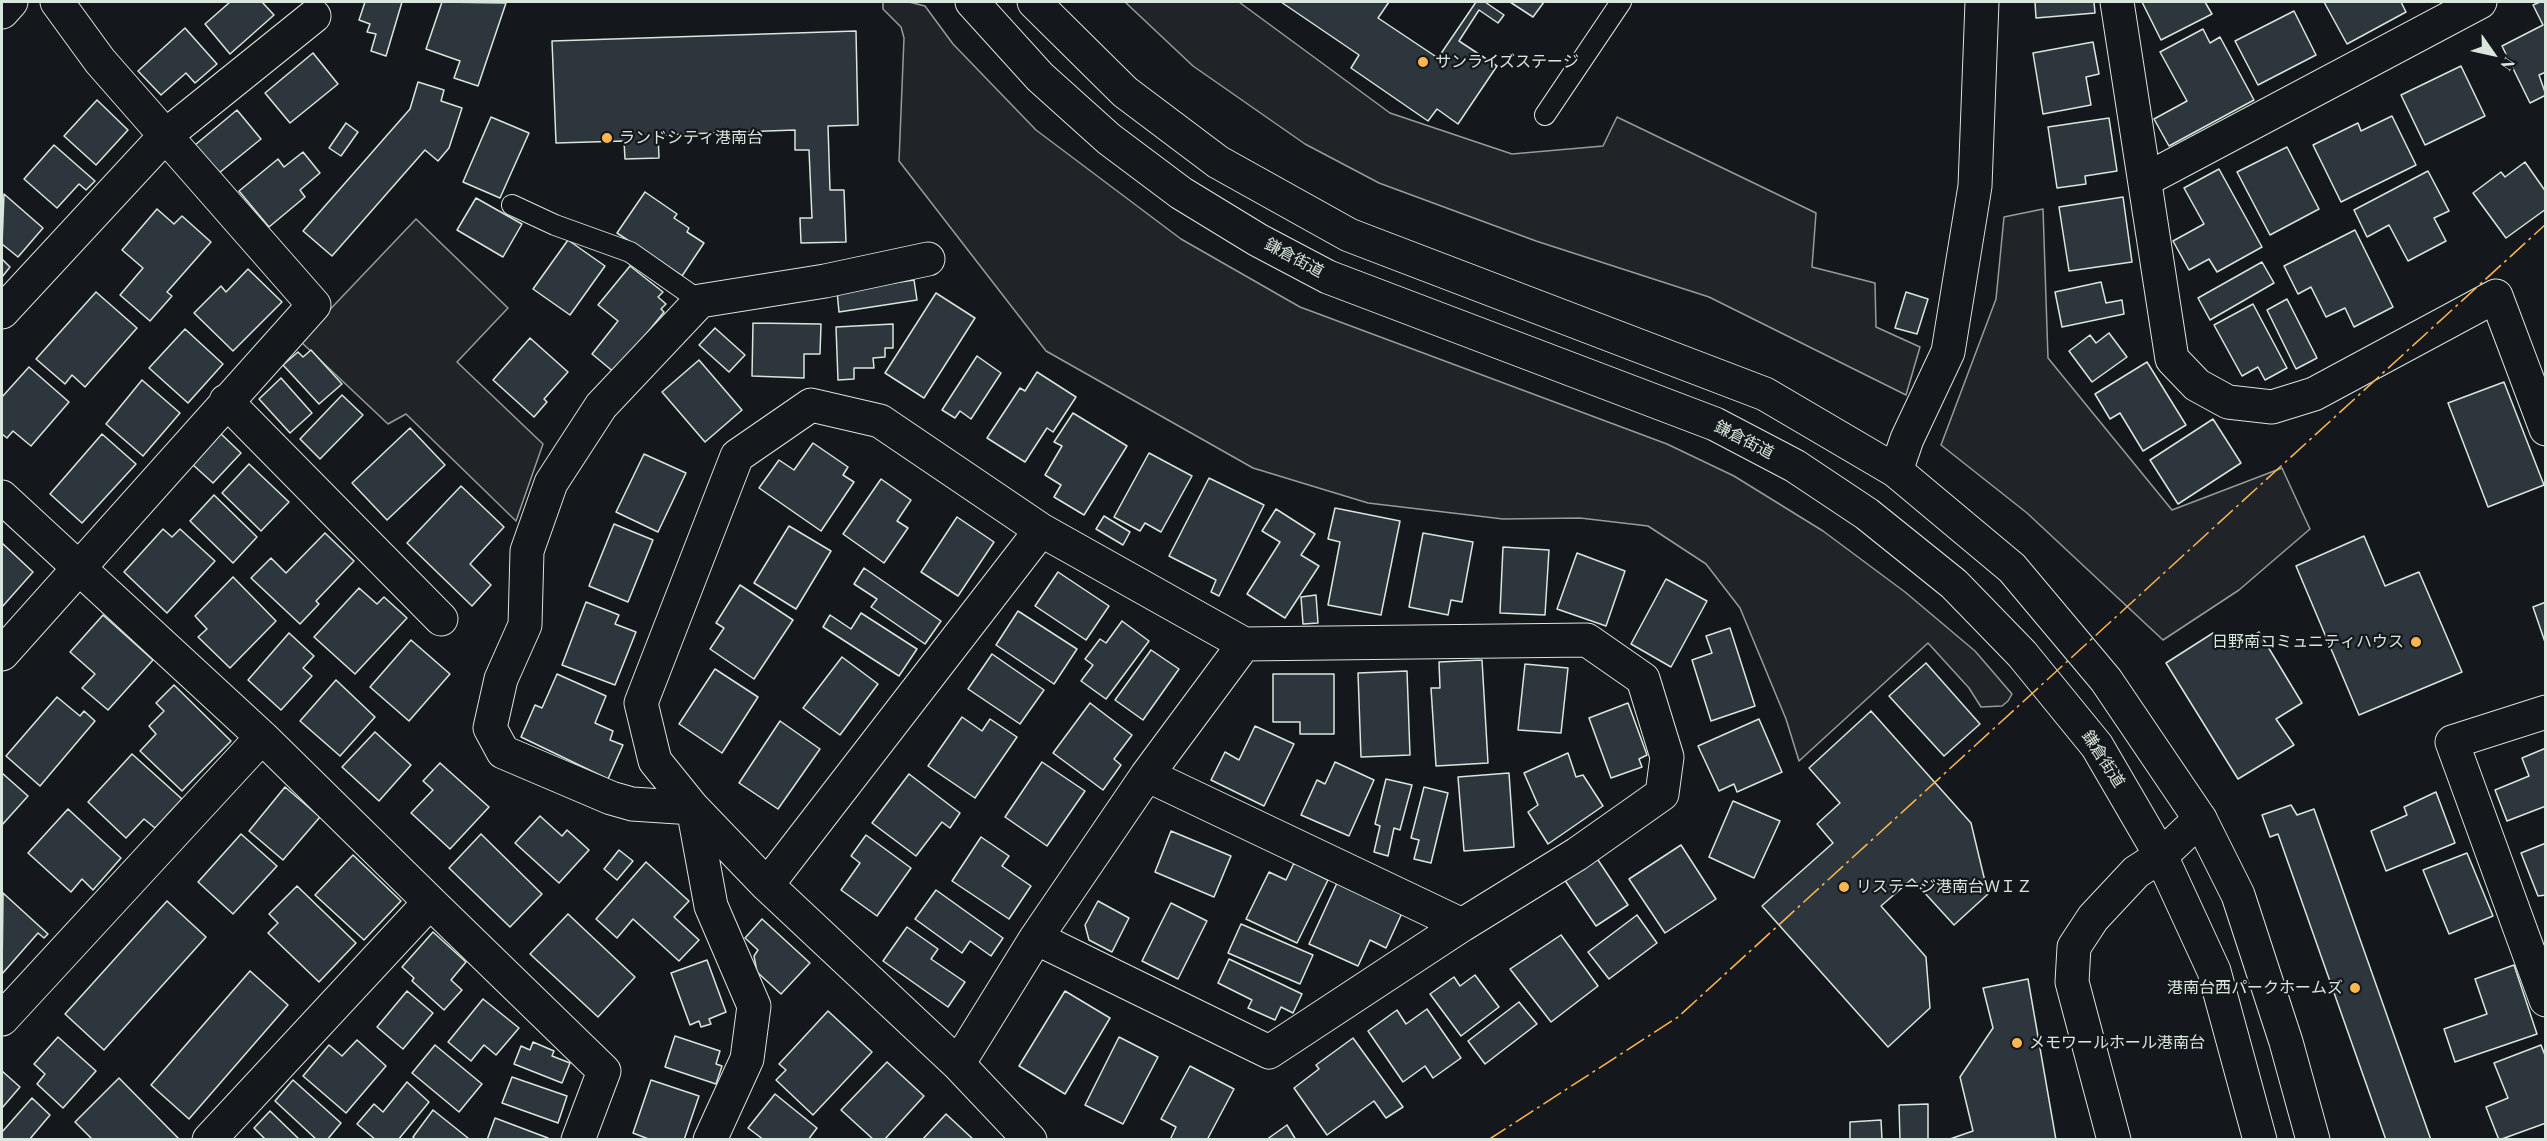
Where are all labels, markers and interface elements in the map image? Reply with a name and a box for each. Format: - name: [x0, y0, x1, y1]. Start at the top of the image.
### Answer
- north arrow: [2463, 24, 2523, 84]
- place label: サンライズステージ: [1435, 52, 1579, 72]
- text: N: [2496, 54, 2520, 75]
- marker: サンライズステージ: [1416, 55, 1430, 69]
- place label: ランドシティ港南台: [619, 128, 763, 148]
- marker: ランドシティ港南台: [600, 131, 614, 145]
- street label: 鎌倉街道: [1261, 235, 1327, 281]
- street label: 鎌倉街道: [1711, 417, 1777, 463]
- place label: 日野南コミュニティハウス: [2212, 632, 2404, 652]
- marker: 日野南コミュニティハウス: [2409, 635, 2423, 649]
- street label: 鎌倉街道: [2078, 727, 2128, 791]
- place label: リステージ港南台ＷＩＺ: [1856, 877, 2032, 897]
- marker: リステージ港南台ＷＩＺ: [1837, 880, 1851, 894]
- place label: 港南台西パークホームズ: [2167, 978, 2343, 998]
- marker: 港南台西パークホームズ: [2348, 981, 2362, 995]
- place label: メモワールホール港南台: [2029, 1033, 2205, 1053]
- marker: メモワールホール港南台: [2010, 1036, 2024, 1050]

